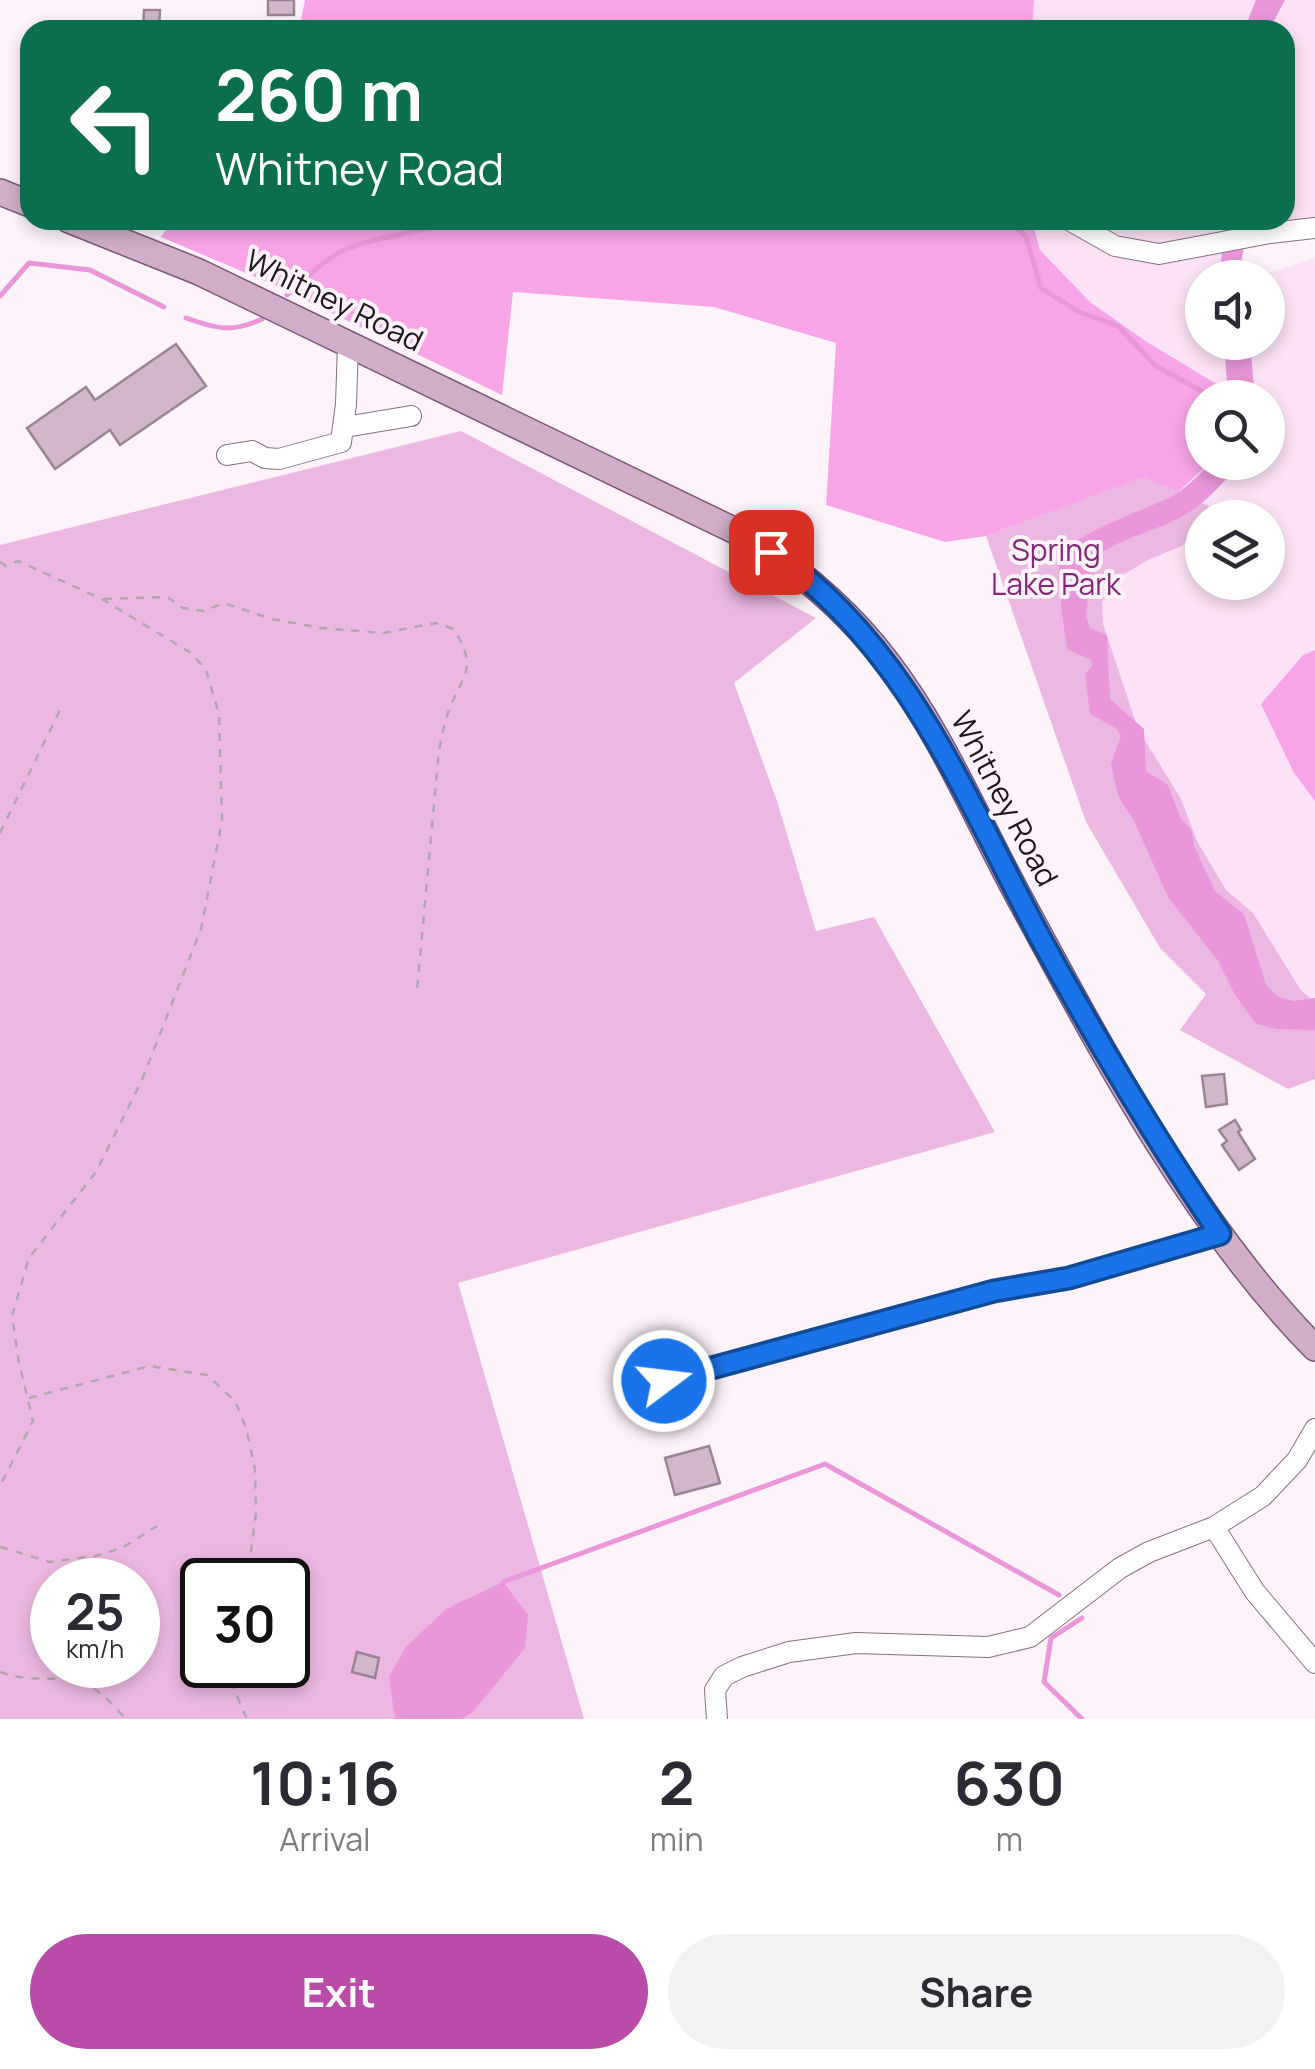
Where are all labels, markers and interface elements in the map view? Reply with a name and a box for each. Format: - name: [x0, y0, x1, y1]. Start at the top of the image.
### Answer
- text: 260 m: [215, 46, 423, 142]
- icon: left: [50, 60, 180, 190]
- text: Whitney Road: [215, 137, 504, 199]
- street label: Whitney Road: [239, 239, 430, 360]
- map controls: [1185, 260, 1285, 600]
- button: sound: [1185, 260, 1285, 360]
- button: search: [1185, 380, 1285, 480]
- button: layers: [1185, 500, 1285, 600]
- pin: [729, 510, 814, 595]
- icon: arrive: [744, 525, 799, 580]
- park label: Spring Lake Park: [991, 529, 1122, 604]
- street label: Whitney Road: [942, 704, 1069, 893]
- position arrow: [612, 1329, 716, 1433]
- speed limit sign: 30: [180, 1558, 310, 1688]
- text: 25: [65, 1577, 125, 1645]
- text: km/h: [66, 1631, 124, 1666]
- text: 10:16: [250, 1741, 400, 1823]
- text: 2: [659, 1741, 694, 1823]
- text: 630: [953, 1741, 1065, 1823]
- text: Arrival: [279, 1817, 371, 1861]
- text: min: [650, 1817, 703, 1861]
- text: m: [996, 1817, 1023, 1861]
- button: Exit: [30, 1934, 648, 2049]
- button: Share: [668, 1934, 1285, 2049]

